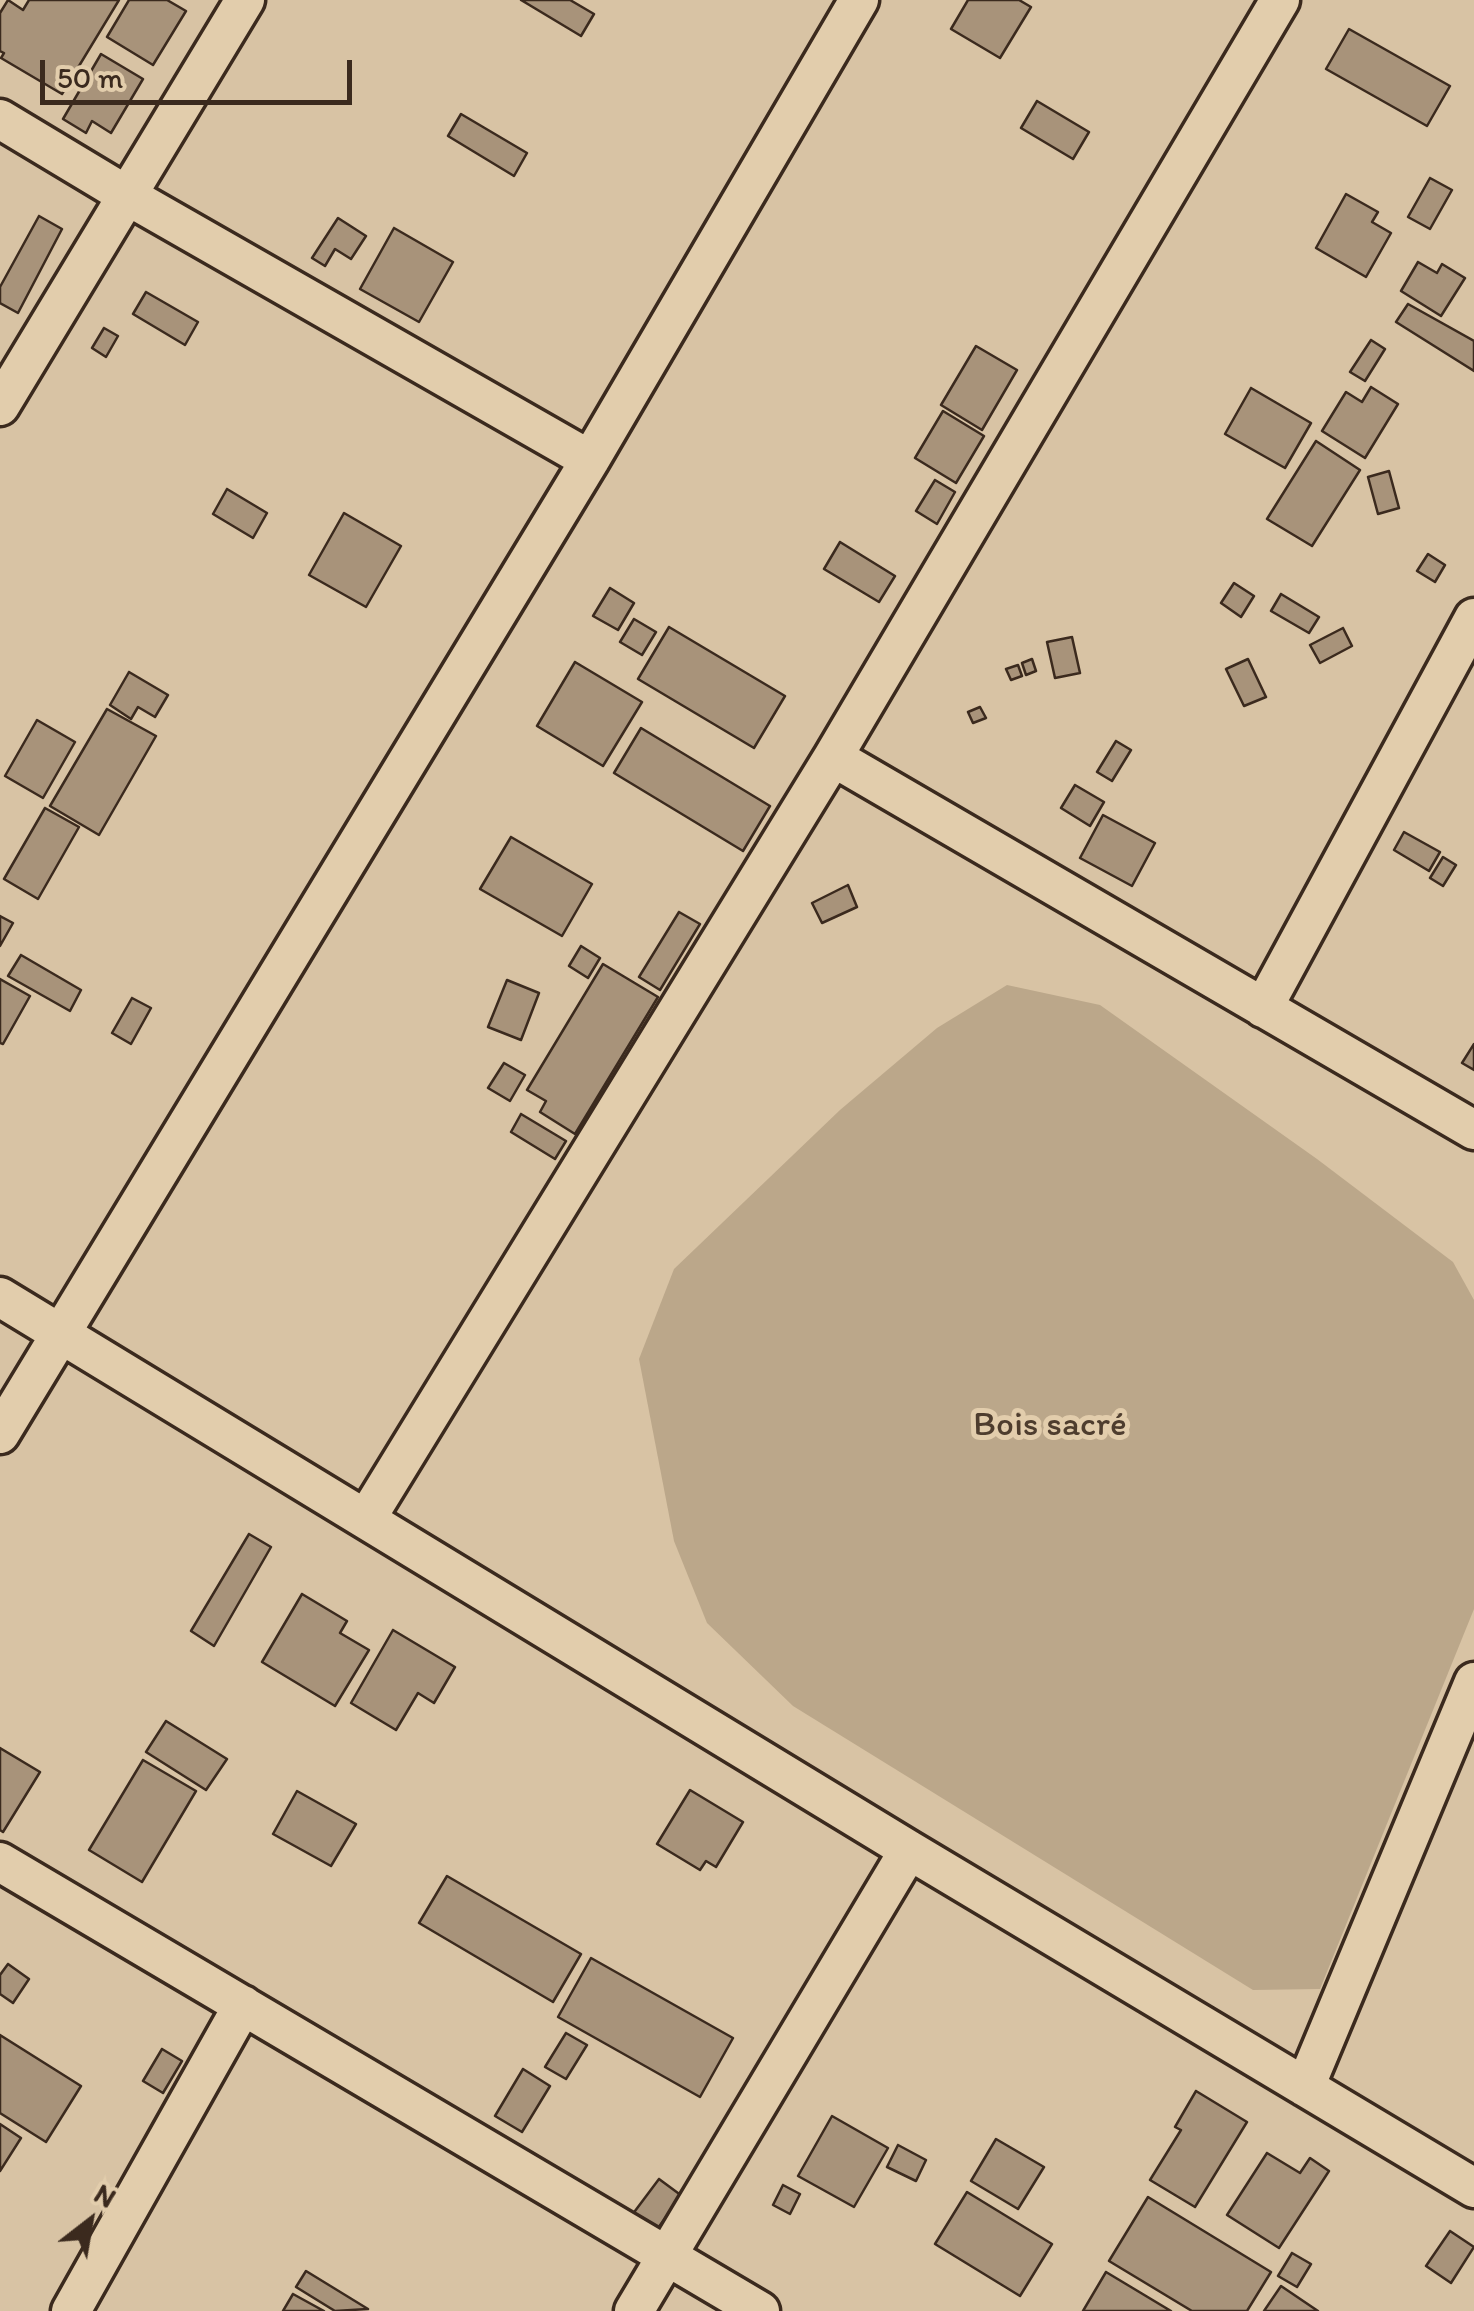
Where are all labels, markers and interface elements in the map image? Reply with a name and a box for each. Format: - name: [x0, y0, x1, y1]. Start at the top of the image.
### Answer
- scale bar: [45, 40, 358, 102]
- text: 50 m: [57, 59, 123, 96]
- park label: Bois sacré: [973, 1405, 1127, 1447]
- north arrow: [40, 2171, 140, 2271]
- text: N: [89, 2176, 122, 2215]

